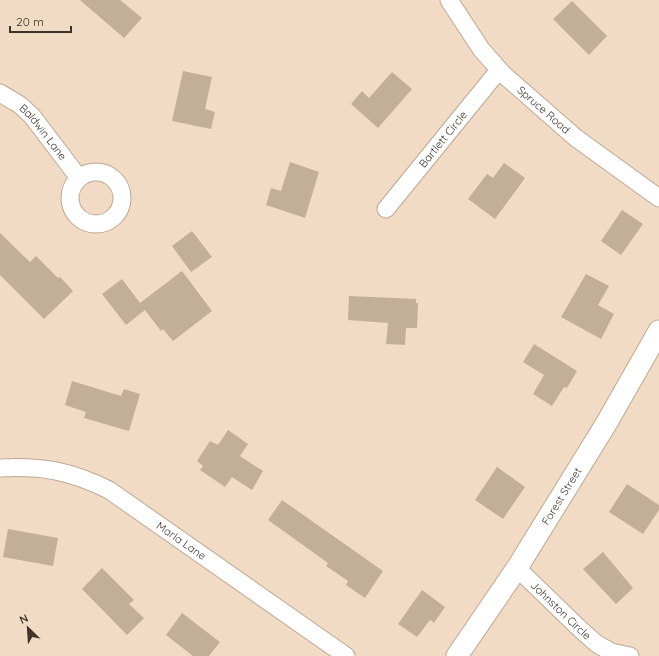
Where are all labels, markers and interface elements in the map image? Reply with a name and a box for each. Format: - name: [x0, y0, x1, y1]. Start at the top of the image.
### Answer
- scale bar: [10, 8, 71, 34]
- text: 20 m: [16, 14, 44, 29]
- street label: Spruce Road: [514, 83, 573, 137]
- street label: Baldwin Lane: [16, 101, 70, 163]
- street label: Bartlett Circle: [416, 108, 470, 170]
- street label: Forest Street: [538, 465, 585, 527]
- street label: Marla Lane: [154, 518, 209, 563]
- street label: Johnston Circle: [528, 578, 594, 643]
- north arrow: [8, 608, 48, 648]
- text: N: [17, 611, 30, 627]

